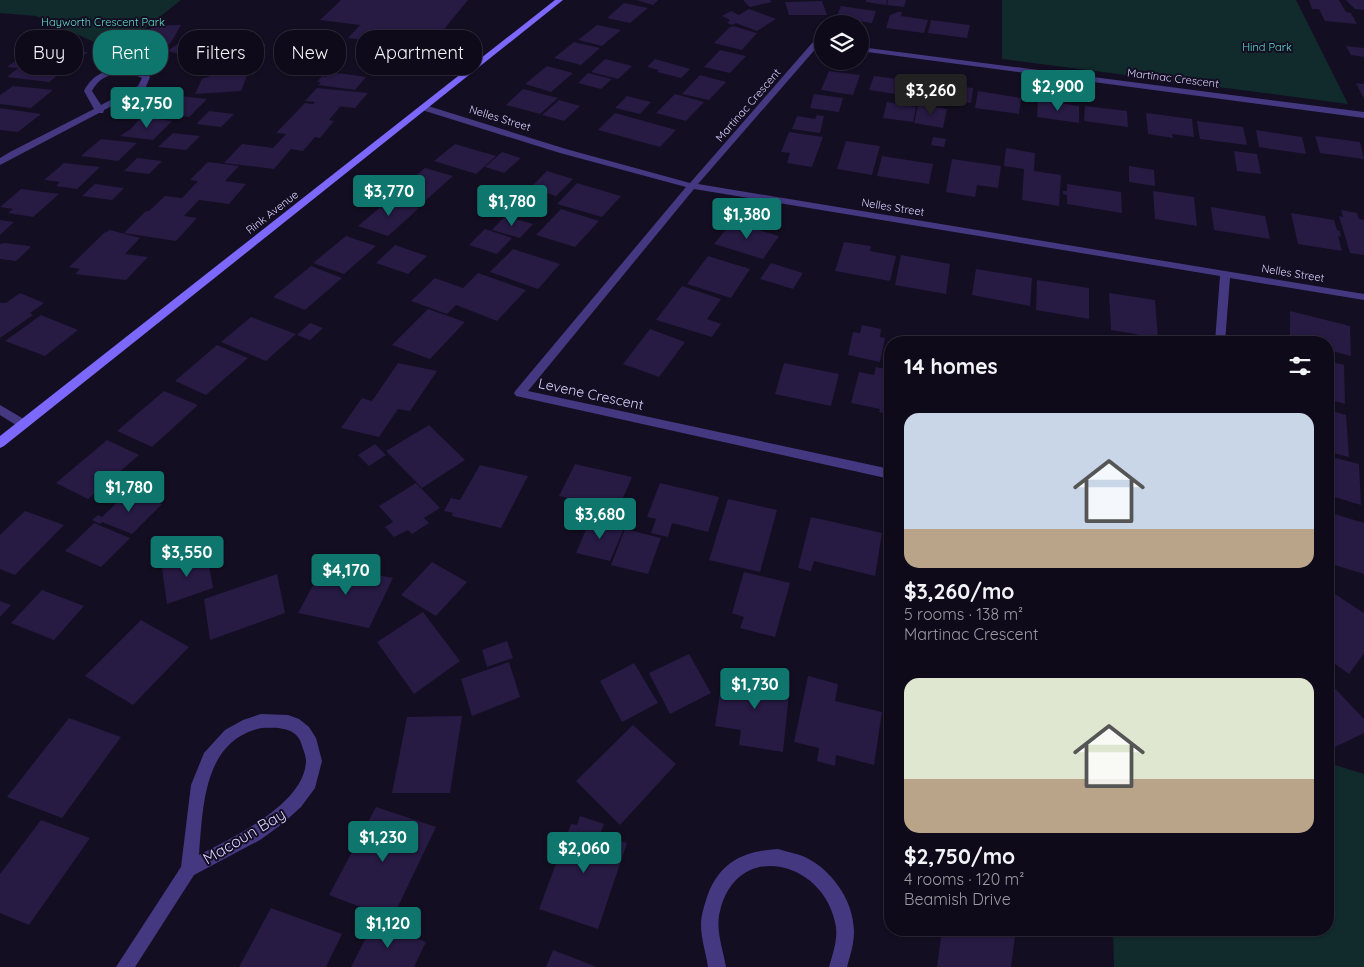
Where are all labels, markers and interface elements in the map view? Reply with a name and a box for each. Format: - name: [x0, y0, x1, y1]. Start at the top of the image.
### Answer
- park label: Hayworth Crescent Park: [41, 15, 165, 29]
- map controls: [814, 15, 869, 70]
- button: layers: [814, 15, 869, 70]
- chip: Buy: [15, 30, 83, 75]
- chip: Rent: [93, 30, 168, 75]
- chip: Filters: [178, 30, 264, 75]
- chip: New: [274, 30, 346, 75]
- chip: Apartment: [356, 30, 482, 75]
- park label: Hind Park: [1242, 40, 1292, 54]
- street label: Martinac Crescent: [712, 65, 784, 144]
- street label: Martinac Crescent: [1126, 65, 1220, 91]
- pin: $2,900: [1017, 70, 1099, 112]
- pin: $3,260: [890, 74, 972, 116]
- text: $2,900: [1032, 76, 1084, 96]
- text: $3,260: [906, 80, 956, 100]
- pin: $2,750: [106, 86, 188, 129]
- text: $2,750: [122, 93, 172, 113]
- street label: Nelles Street: [468, 102, 533, 134]
- pin: $3,770: [348, 174, 430, 217]
- text: $3,770: [364, 181, 414, 201]
- pin: $1,780: [471, 184, 553, 227]
- street label: Rink Avenue: [243, 187, 301, 237]
- text: $1,780: [488, 191, 536, 211]
- street label: Nelles Street: [860, 195, 926, 219]
- pin: $1,380: [706, 198, 788, 240]
- text: $1,380: [723, 204, 771, 224]
- street label: Nelles Street: [1260, 261, 1326, 285]
- icon: filters: [1286, 352, 1314, 380]
- text: 14 homes: [904, 353, 998, 379]
- street label: Levene Crescent: [537, 374, 645, 414]
- icon: home: [1064, 446, 1154, 536]
- pin: $1,780: [88, 470, 170, 513]
- text: $1,780: [105, 477, 153, 497]
- pin: $3,680: [559, 498, 641, 540]
- text: $3,680: [575, 504, 625, 524]
- pin: $3,550: [146, 536, 228, 578]
- text: $3,550: [162, 542, 212, 562]
- pin: $4,170: [305, 554, 387, 596]
- text: $4,170: [322, 560, 370, 580]
- text: $3,260/mo: [904, 578, 1014, 604]
- text: 5 rooms · 138 m²: [904, 604, 1023, 624]
- text: Martinac Crescent: [904, 624, 1038, 644]
- pin: $1,730: [714, 668, 796, 710]
- text: $1,730: [731, 674, 779, 694]
- icon: home: [1064, 711, 1154, 801]
- street label: Macoun Bay: [199, 804, 289, 868]
- pin: $1,230: [342, 820, 424, 863]
- text: $1,230: [359, 827, 407, 847]
- pin: $2,060: [543, 832, 625, 874]
- text: $2,060: [558, 838, 610, 858]
- text: $2,750/mo: [904, 843, 1015, 869]
- text: 4 rooms · 120 m²: [904, 869, 1024, 889]
- text: Beamish Drive: [904, 889, 1011, 909]
- pin: $1,120: [347, 906, 429, 949]
- text: $1,120: [366, 913, 410, 933]

